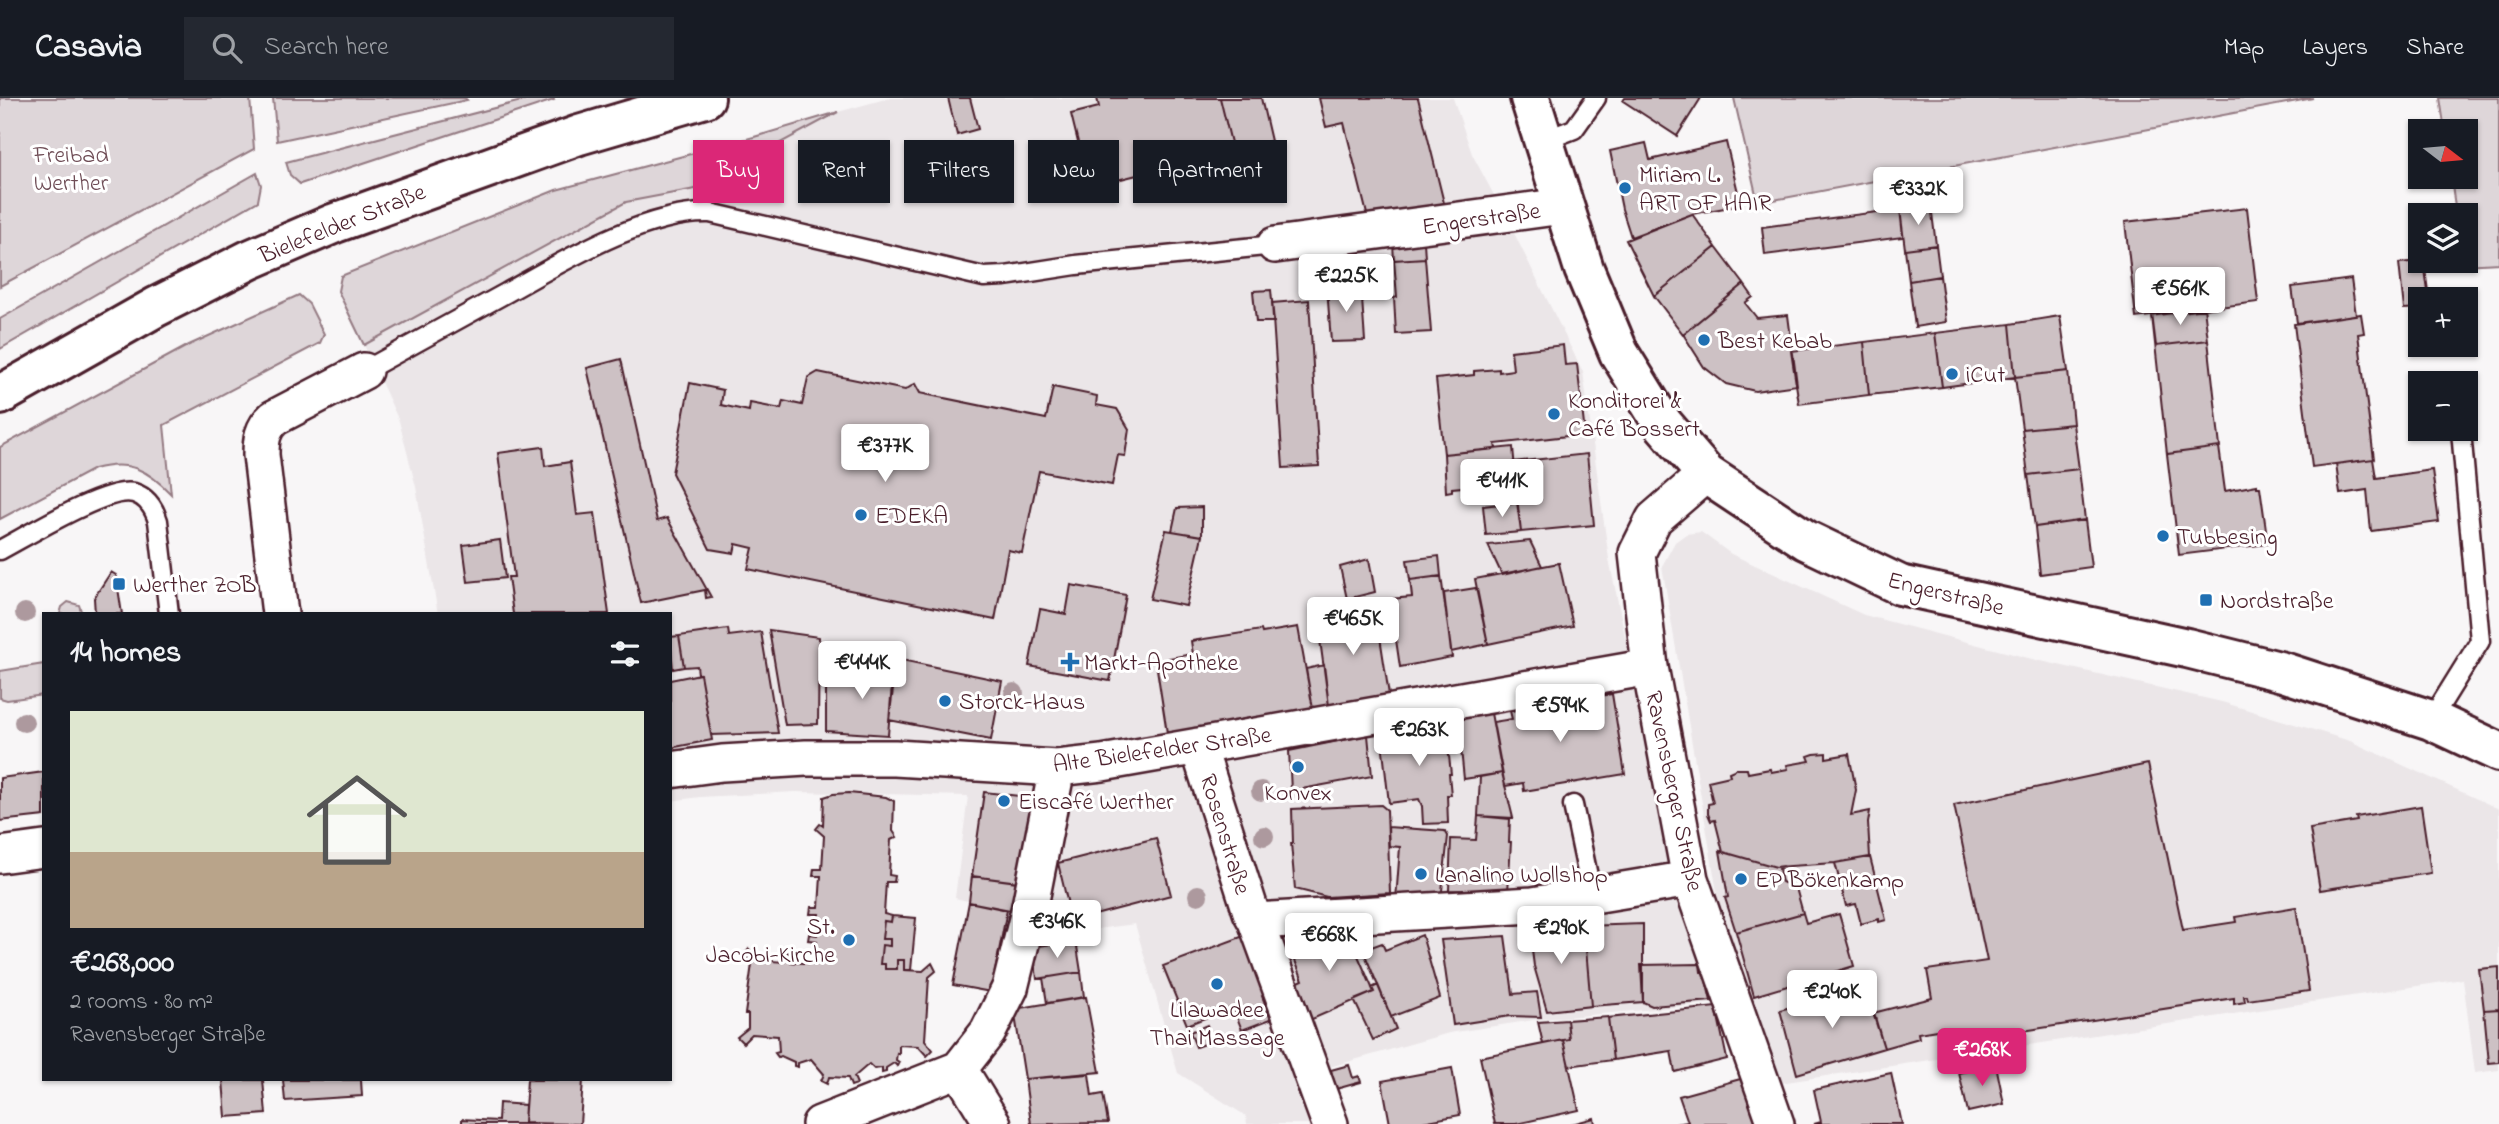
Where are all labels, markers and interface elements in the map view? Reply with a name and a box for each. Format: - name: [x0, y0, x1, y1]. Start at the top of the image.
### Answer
- search box: [184, 17, 674, 80]
- text: Casavia: [35, 24, 142, 72]
- icon: search: [208, 29, 246, 67]
- text: Search here: [264, 29, 389, 67]
- text: Map: [2224, 31, 2264, 66]
- text: Layers: [2302, 31, 2368, 66]
- text: Share: [2406, 31, 2464, 66]
- north arrow: [2408, 119, 2478, 189]
- map controls: [2408, 119, 2478, 441]
- park label: Freibad Werther: [32, 139, 109, 202]
- chip: Buy: [693, 140, 784, 203]
- chip: Rent: [798, 140, 890, 203]
- chip: Filters: [904, 140, 1014, 203]
- chip: New: [1028, 140, 1119, 203]
- chip: Apartment: [1133, 140, 1287, 203]
- place label: Miriam L. ART OF HAIR: [1639, 159, 1772, 222]
- pin: €332K: [1869, 167, 1967, 227]
- text: €332K: [1889, 173, 1947, 206]
- street label: Bielefelder Straße: [253, 176, 432, 275]
- marker: Miriam L. ART OF HAIR: [1617, 180, 1633, 196]
- street label: Engerstraße: [1420, 195, 1543, 246]
- button: layers: [2408, 203, 2478, 273]
- pin: €225K: [1297, 254, 1395, 314]
- text: €225K: [1314, 260, 1378, 293]
- pin: €561K: [2131, 268, 2229, 327]
- text: €561K: [2151, 273, 2209, 306]
- button: +: [2408, 287, 2478, 357]
- place label: Best Kebab: [1717, 325, 1832, 360]
- marker: Best Kebab: [1696, 332, 1712, 348]
- place label: iCut: [1966, 359, 2005, 394]
- marker: iCut: [1944, 366, 1960, 382]
- button: −: [2408, 371, 2478, 441]
- place label: Konditorei & Café Bossert: [1568, 385, 1700, 448]
- marker: Konditorei & Café Bossert: [1546, 406, 1562, 422]
- pin: €377K: [836, 424, 934, 484]
- text: €377K: [857, 430, 913, 463]
- pin: €411K: [1453, 460, 1551, 519]
- text: €411K: [1476, 465, 1528, 498]
- place label: EDEKA: [875, 500, 948, 535]
- marker: EDEKA: [853, 507, 869, 523]
- place label: Tubbesing: [2177, 521, 2278, 556]
- marker: Tubbesing: [2155, 528, 2171, 544]
- street label: Engerstraße: [1883, 564, 2008, 627]
- place label: Werther ZOB: [133, 569, 256, 604]
- marker: Werther ZOB: [111, 576, 127, 592]
- place label: Nordstraße: [2220, 585, 2334, 620]
- marker: Nordstraße: [2198, 592, 2214, 608]
- pin: €465K: [1304, 598, 1402, 657]
- text: €465K: [1323, 603, 1383, 636]
- text: 14 homes: [70, 632, 181, 676]
- icon: filters: [606, 635, 644, 673]
- pin: €444K: [813, 642, 911, 701]
- text: €444K: [834, 647, 890, 680]
- place label: Markt-Apotheke: [1084, 647, 1239, 682]
- marker: Markt-Apotheke: [1062, 654, 1078, 670]
- pin: €594K: [1511, 684, 1609, 744]
- place label: Storck-Haus: [959, 686, 1085, 721]
- street label: Ravensberger Straße: [1634, 688, 1711, 895]
- text: €594K: [1532, 690, 1588, 723]
- marker: Storck-Haus: [937, 693, 953, 709]
- pin: €263K: [1370, 708, 1468, 768]
- text: €263K: [1390, 714, 1448, 747]
- street label: Alte Bielefelder Straße: [1051, 719, 1274, 784]
- icon: home: [294, 757, 420, 883]
- marker: Konvex: [1290, 759, 1306, 775]
- street label: Rosenstraße: [1189, 770, 1259, 900]
- place label: Konvex: [1264, 777, 1332, 812]
- place label: Eiscafé Werther: [1018, 786, 1174, 821]
- marker: Eiscafé Werther: [996, 793, 1012, 809]
- place label: Lanalino Wollshop: [1435, 859, 1608, 894]
- place label: EP Bökenkamp: [1755, 864, 1904, 899]
- marker: Lanalino Wollshop: [1413, 866, 1429, 882]
- marker: EP Bökenkamp: [1733, 871, 1749, 887]
- pin: €346K: [1008, 900, 1106, 960]
- text: €346K: [1029, 906, 1085, 939]
- pin: €290K: [1512, 906, 1610, 966]
- place label: St. Jacobi-Kirche: [706, 911, 835, 974]
- text: €290K: [1533, 912, 1589, 945]
- pin: €668K: [1280, 914, 1378, 973]
- text: €668K: [1301, 919, 1357, 952]
- marker: St. Jacobi-Kirche: [841, 932, 857, 948]
- text: €268,000: [70, 942, 174, 986]
- pin: €240K: [1783, 970, 1881, 1030]
- marker: Lilawadee Thai Massage: [1209, 976, 1225, 992]
- text: €240K: [1803, 976, 1861, 1009]
- text: 2 rooms · 80 m²: [70, 986, 213, 1019]
- place label: Lilawadee Thai Massage: [1150, 994, 1285, 1057]
- text: Ravensberger Straße: [70, 1019, 266, 1052]
- pin: €268K: [1933, 1028, 2031, 1088]
- text: €268K: [1953, 1034, 2011, 1067]

